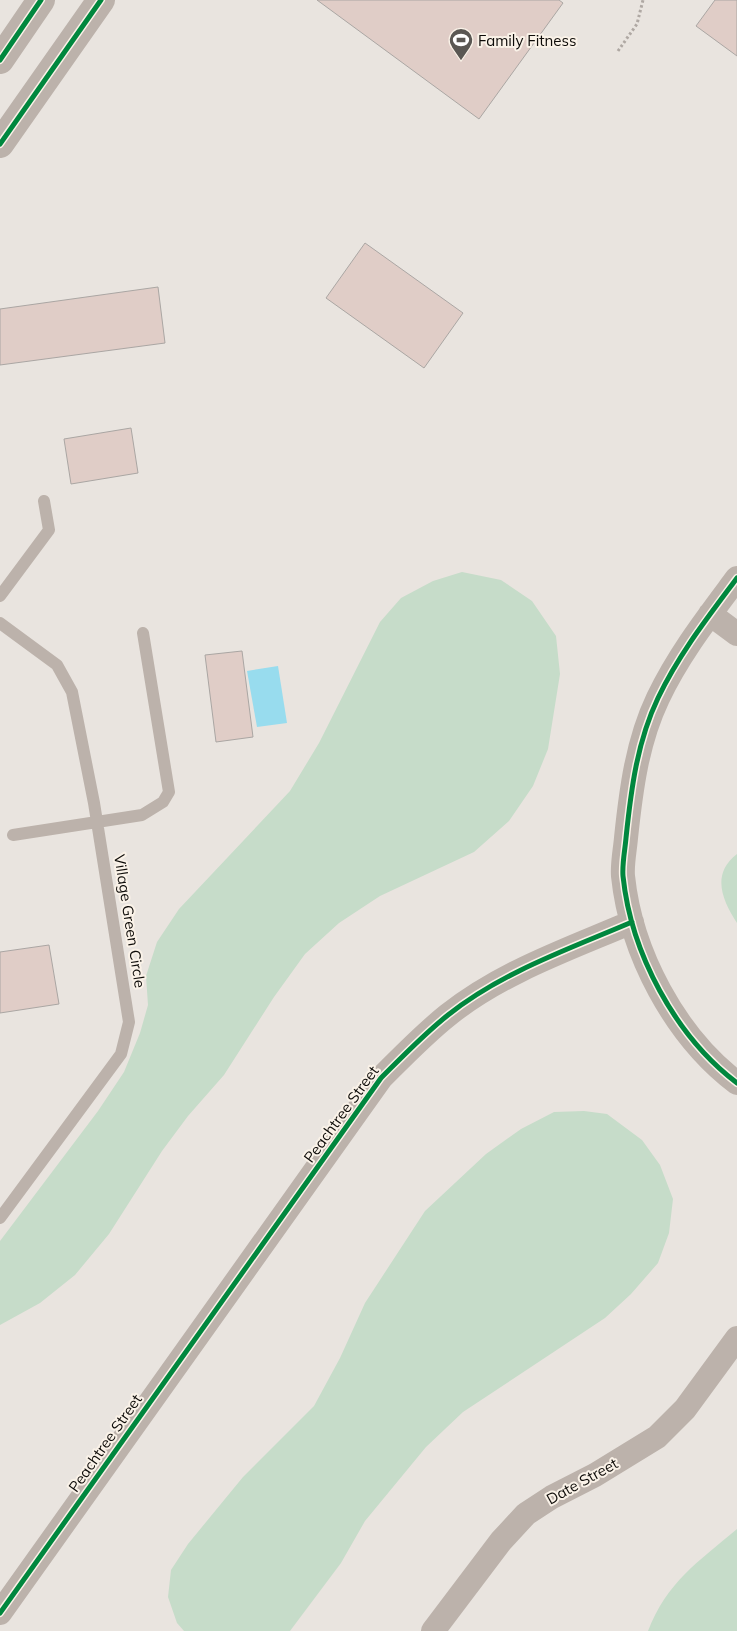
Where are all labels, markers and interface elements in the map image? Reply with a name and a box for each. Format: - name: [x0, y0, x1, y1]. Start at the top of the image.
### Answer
- sports icon: Family Fitness: [448, 27, 474, 61]
- place label: Family Fitness: [478, 31, 576, 50]
- street label: Village Green Circle: [110, 853, 150, 989]
- street label: Peachtree Street: [299, 1062, 383, 1166]
- street label: Peachtree Street: [64, 1390, 146, 1496]
- street label: Date Street: [543, 1454, 621, 1508]

